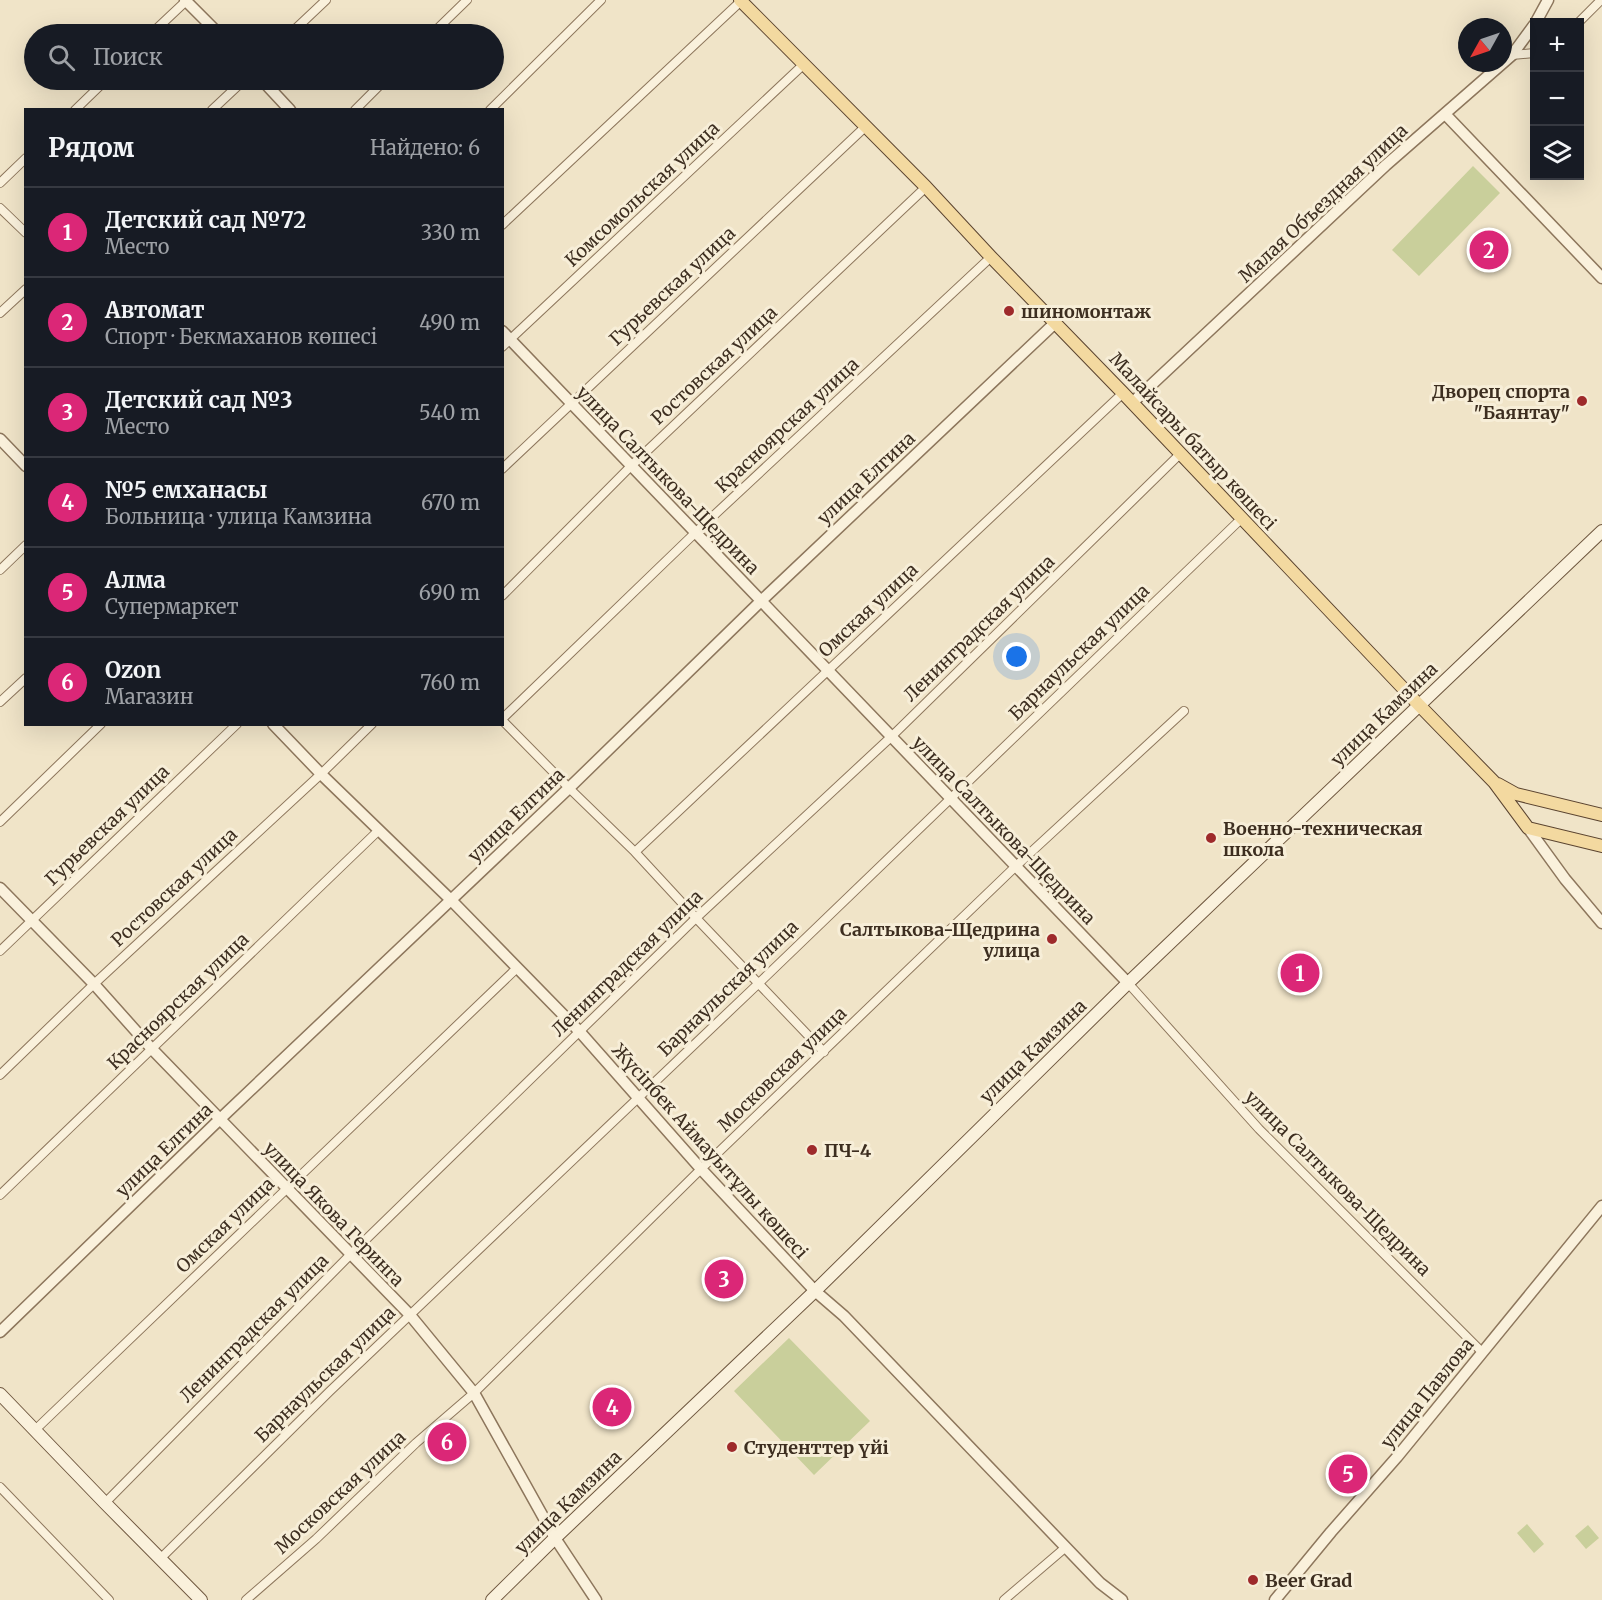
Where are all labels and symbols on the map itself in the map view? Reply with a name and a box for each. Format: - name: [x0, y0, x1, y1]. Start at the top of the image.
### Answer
- north arrow: [1458, 18, 1512, 72]
- street label: Комсомольская улица: [560, 116, 724, 271]
- street label: Малая Объездная улица: [1234, 118, 1412, 287]
- street label: Гурьевская улица: [604, 221, 740, 350]
- pin: 2: [1470, 228, 1508, 272]
- street label: Ростовская улица: [646, 300, 782, 429]
- place label: шиномонтаж: [1021, 300, 1151, 323]
- marker: шиномонтаж: [1002, 304, 1016, 318]
- street label: Малайсары батыр көшесі: [1105, 347, 1281, 535]
- street label: Красноярская улица: [711, 352, 864, 497]
- place label: Дворец спорта "Баянтау": [1432, 380, 1570, 424]
- street label: улица Салтыкова-Щедрина: [572, 381, 765, 579]
- marker: Дворец спорта "Баянтау": [1575, 394, 1589, 408]
- street label: улица Елгина: [812, 426, 920, 529]
- street label: Ленинградская улица: [899, 550, 1059, 706]
- street label: Омская улица: [813, 558, 923, 662]
- street label: Барнаульская улица: [1004, 579, 1154, 725]
- your location: [1002, 642, 1031, 671]
- street label: улица Камзина: [1326, 657, 1442, 771]
- street label: улица Салтыкова-Щедрина: [908, 731, 1101, 929]
- street label: Гурьевская улица: [40, 759, 174, 890]
- street label: улица Елгина: [463, 763, 569, 867]
- place label: Военно-техническая школа: [1223, 817, 1423, 861]
- street label: Ростовская улица: [106, 822, 242, 951]
- marker: Военно-техническая школа: [1204, 831, 1218, 845]
- street label: Ленинградская улица: [547, 885, 707, 1041]
- street label: Барнаульская улица: [653, 915, 803, 1061]
- place label: Салтыкова-Щедрина улица: [840, 918, 1040, 962]
- street label: Красноярская улица: [103, 927, 254, 1074]
- marker: Салтыкова-Щедрина улица: [1045, 932, 1059, 946]
- pin: 1: [1280, 950, 1320, 996]
- street label: улица Камзина: [975, 994, 1091, 1108]
- street label: Московская улица: [713, 1001, 852, 1136]
- street label: Жүсіпбек Аймауытұлы көшесі: [607, 1038, 813, 1264]
- street label: улица Салтыкова-Щедрина: [1240, 1085, 1436, 1281]
- street label: улица Елгина: [111, 1098, 217, 1202]
- street label: улица Якова Геринга: [259, 1137, 409, 1291]
- place label: ПЧ-4: [824, 1139, 872, 1162]
- marker: ПЧ-4: [805, 1143, 819, 1157]
- street label: Омская улица: [171, 1172, 279, 1278]
- street label: Ленинградская улица: [175, 1249, 333, 1407]
- pin: 3: [704, 1256, 744, 1302]
- street label: Барнаульская улица: [250, 1301, 400, 1447]
- street label: улица Павлова: [1375, 1333, 1479, 1453]
- pin: 4: [592, 1384, 632, 1430]
- pin: 6: [428, 1420, 466, 1464]
- street label: Московская улица: [270, 1425, 410, 1558]
- place label: Студенттер үйі: [744, 1436, 889, 1459]
- marker: Студенттер үйі: [725, 1440, 739, 1454]
- street label: улица Камзина: [510, 1445, 626, 1559]
- pin: 5: [1328, 1452, 1368, 1496]
- place label: Beer Grad: [1265, 1569, 1353, 1592]
- marker: Beer Grad: [1246, 1573, 1260, 1587]

